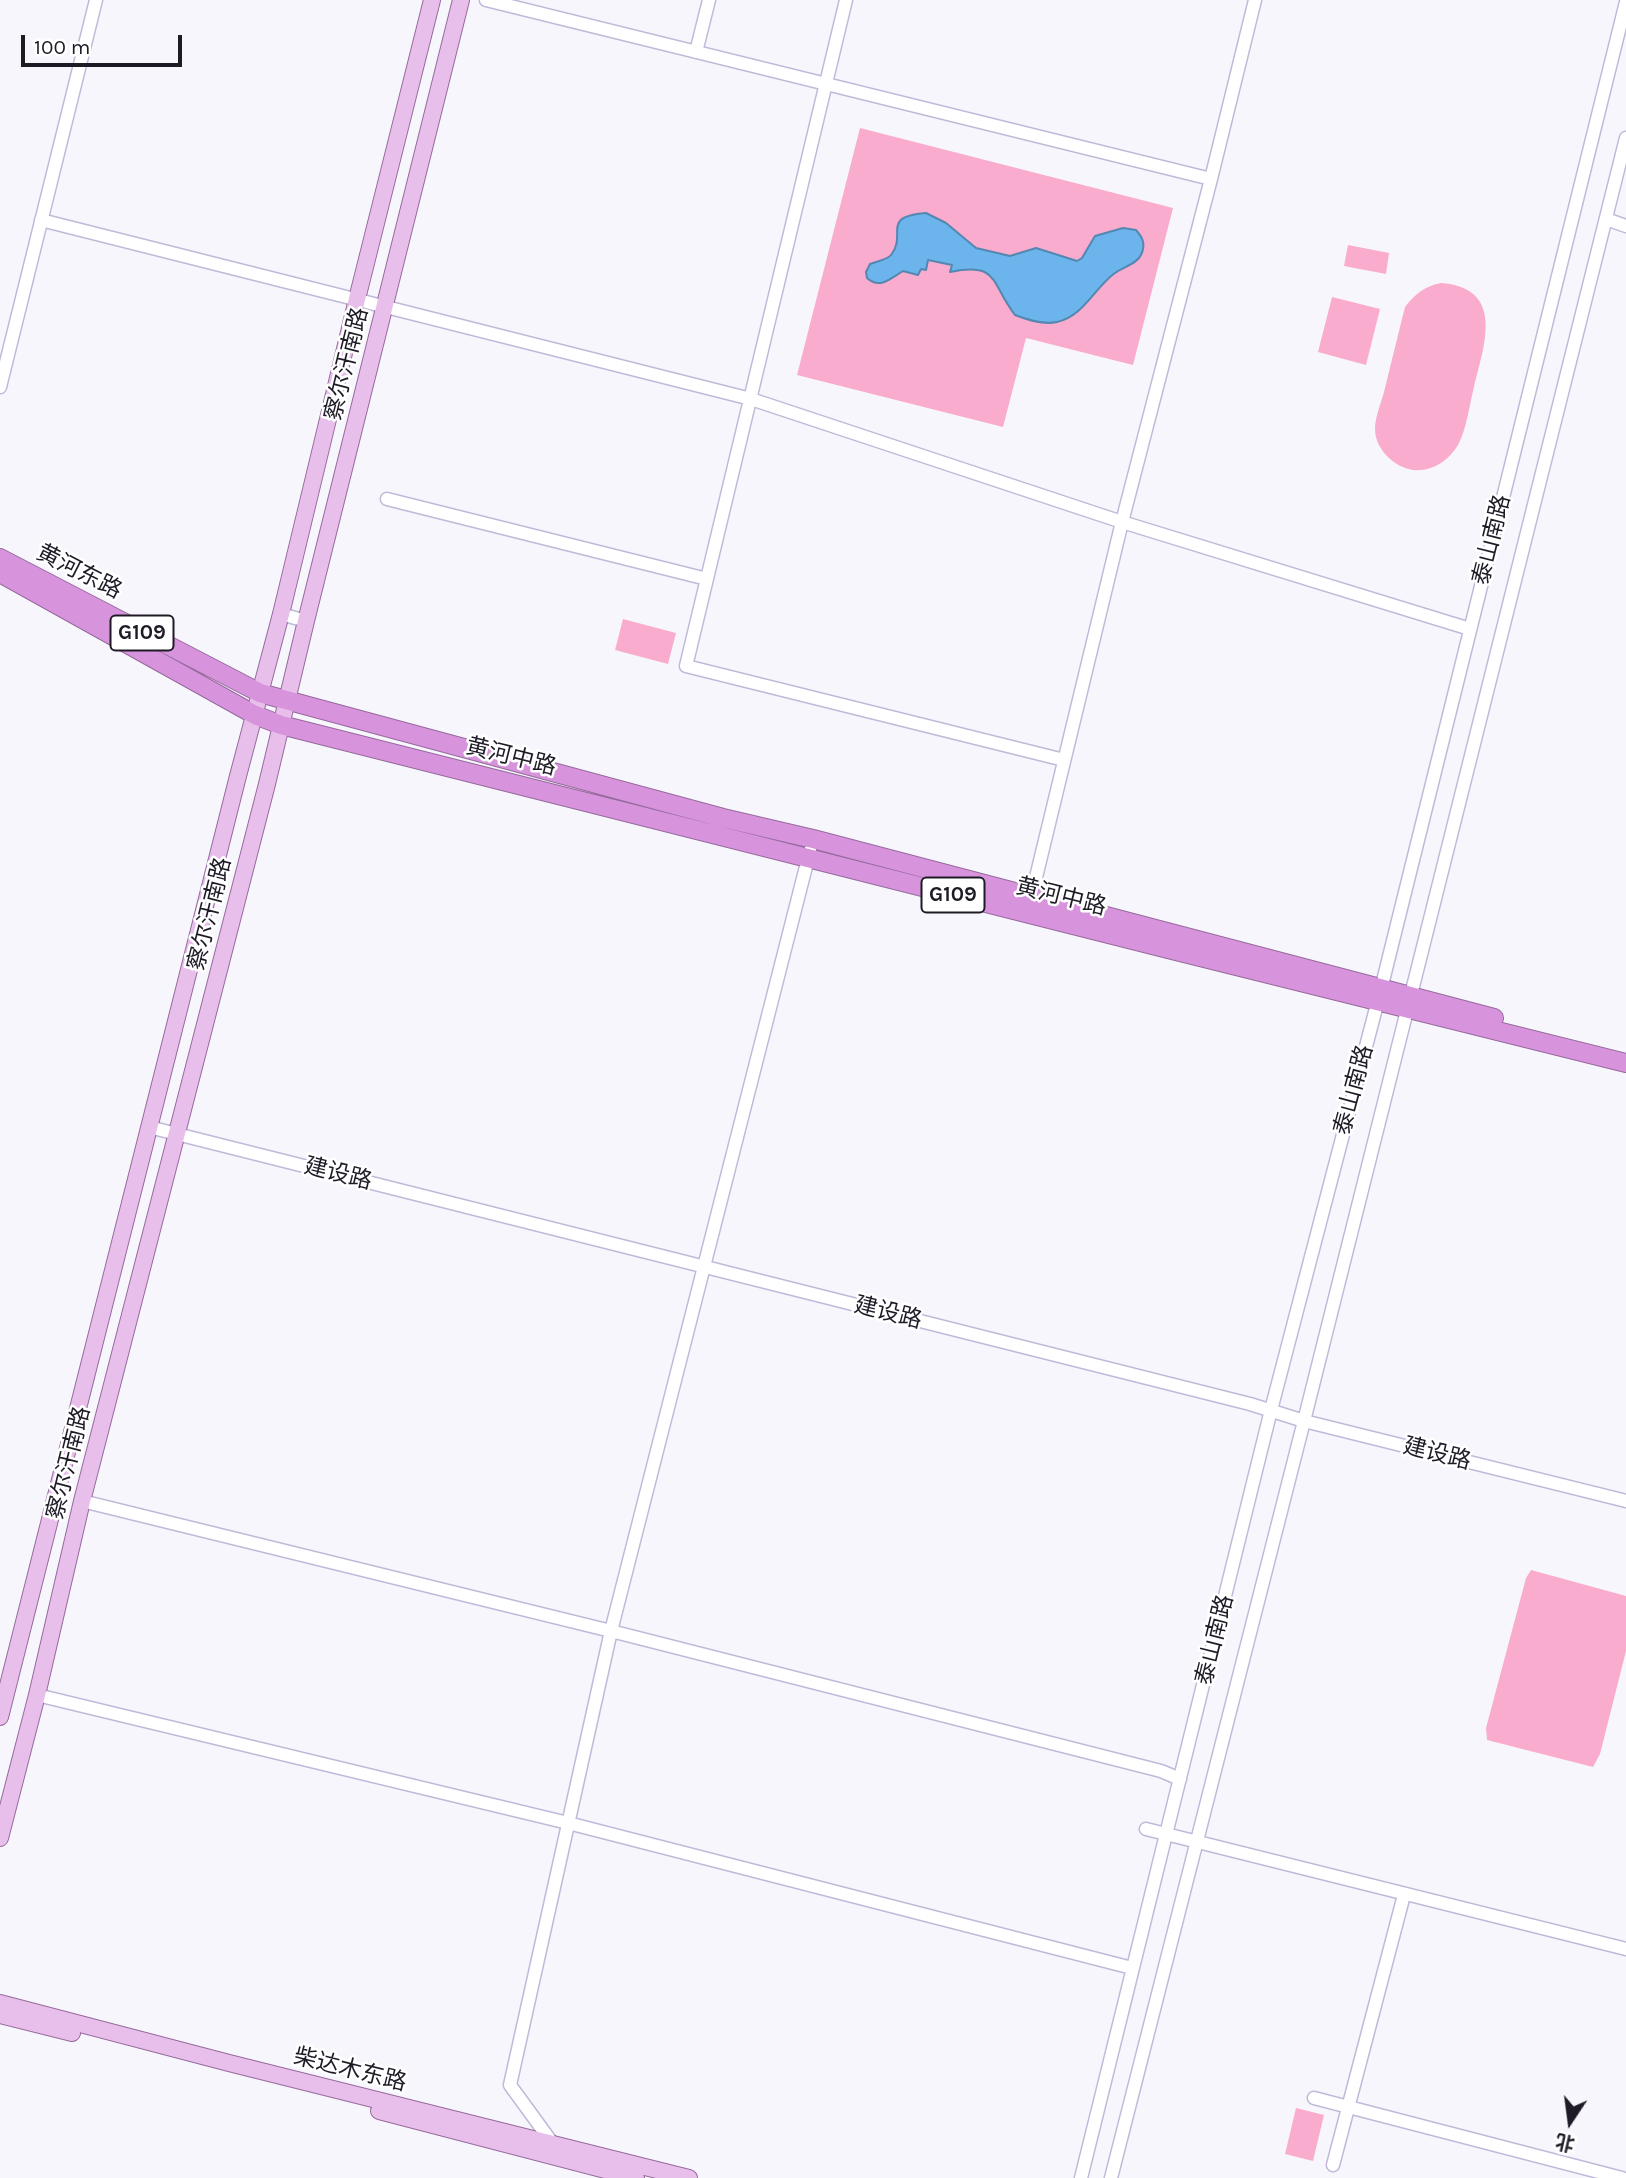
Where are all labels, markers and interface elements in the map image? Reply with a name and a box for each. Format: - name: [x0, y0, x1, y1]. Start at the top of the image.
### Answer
- scale bar: [24, 21, 186, 65]
- text: 100 m: [34, 35, 91, 59]
- street label: 察尔汗南路: [320, 305, 374, 423]
- street label: 泰山南路: [1467, 492, 1517, 588]
- street label: 黄河东路: [32, 539, 126, 605]
- road number: G109: [110, 616, 174, 650]
- street label: 黄河中路: [463, 732, 559, 782]
- street label: 察尔汗南路: [183, 855, 237, 973]
- street label: 黄河中路: [1013, 872, 1109, 922]
- road number: G109: [922, 878, 984, 912]
- street label: 泰山南路: [1329, 1042, 1379, 1138]
- street label: 建设路: [301, 1152, 375, 1196]
- street label: 建设路: [851, 1291, 925, 1335]
- street label: 察尔汗南路: [42, 1404, 96, 1522]
- street label: 建设路: [1400, 1432, 1474, 1476]
- street label: 泰山南路: [1190, 1592, 1240, 1688]
- street label: 柴达木东路: [291, 2043, 409, 2097]
- north arrow: [1535, 2087, 1605, 2157]
- text: 北: [1554, 2130, 1577, 2155]

